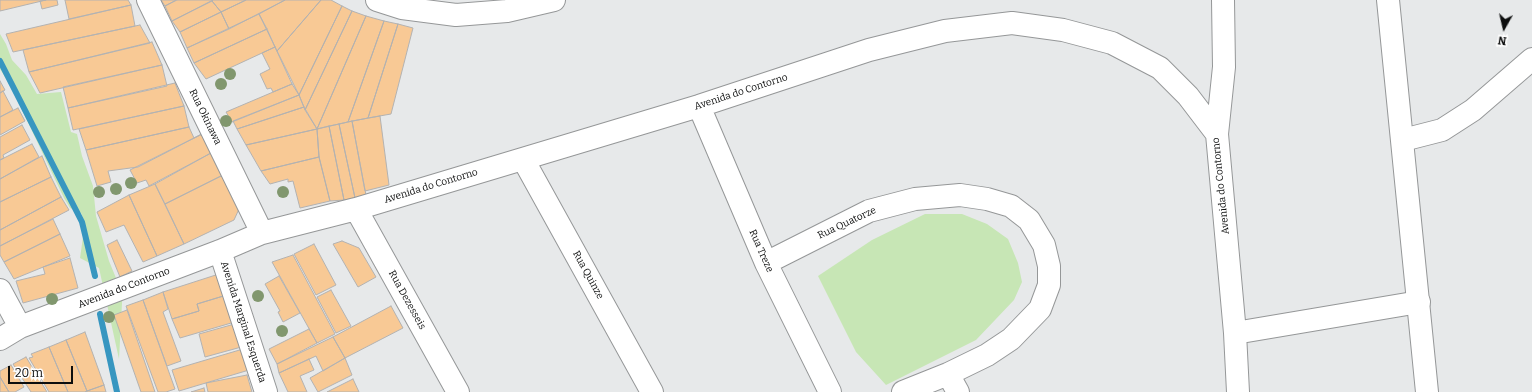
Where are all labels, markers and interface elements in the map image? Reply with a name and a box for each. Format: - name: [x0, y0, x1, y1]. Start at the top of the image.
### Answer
- north arrow: [1484, 8, 1524, 48]
- text: N: [1497, 33, 1507, 47]
- street label: Avenida do Contorno: [693, 71, 789, 113]
- street label: Rua Okinawa: [186, 87, 224, 147]
- street label: Avenida do Contorno: [1210, 137, 1232, 235]
- street label: Avenida do Contorno: [383, 166, 479, 206]
- street label: Rua Quatorze: [816, 204, 878, 242]
- street label: Rua Treze: [746, 228, 776, 274]
- street label: Rua Quinze: [570, 249, 606, 301]
- street label: Avenida Marginal Esquerda: [218, 260, 268, 384]
- street label: Avenida do Contorno: [76, 265, 172, 311]
- street label: Rua Dezesseis: [386, 268, 428, 332]
- scale bar: [10, 358, 75, 384]
- text: 20 m: [15, 366, 43, 380]

